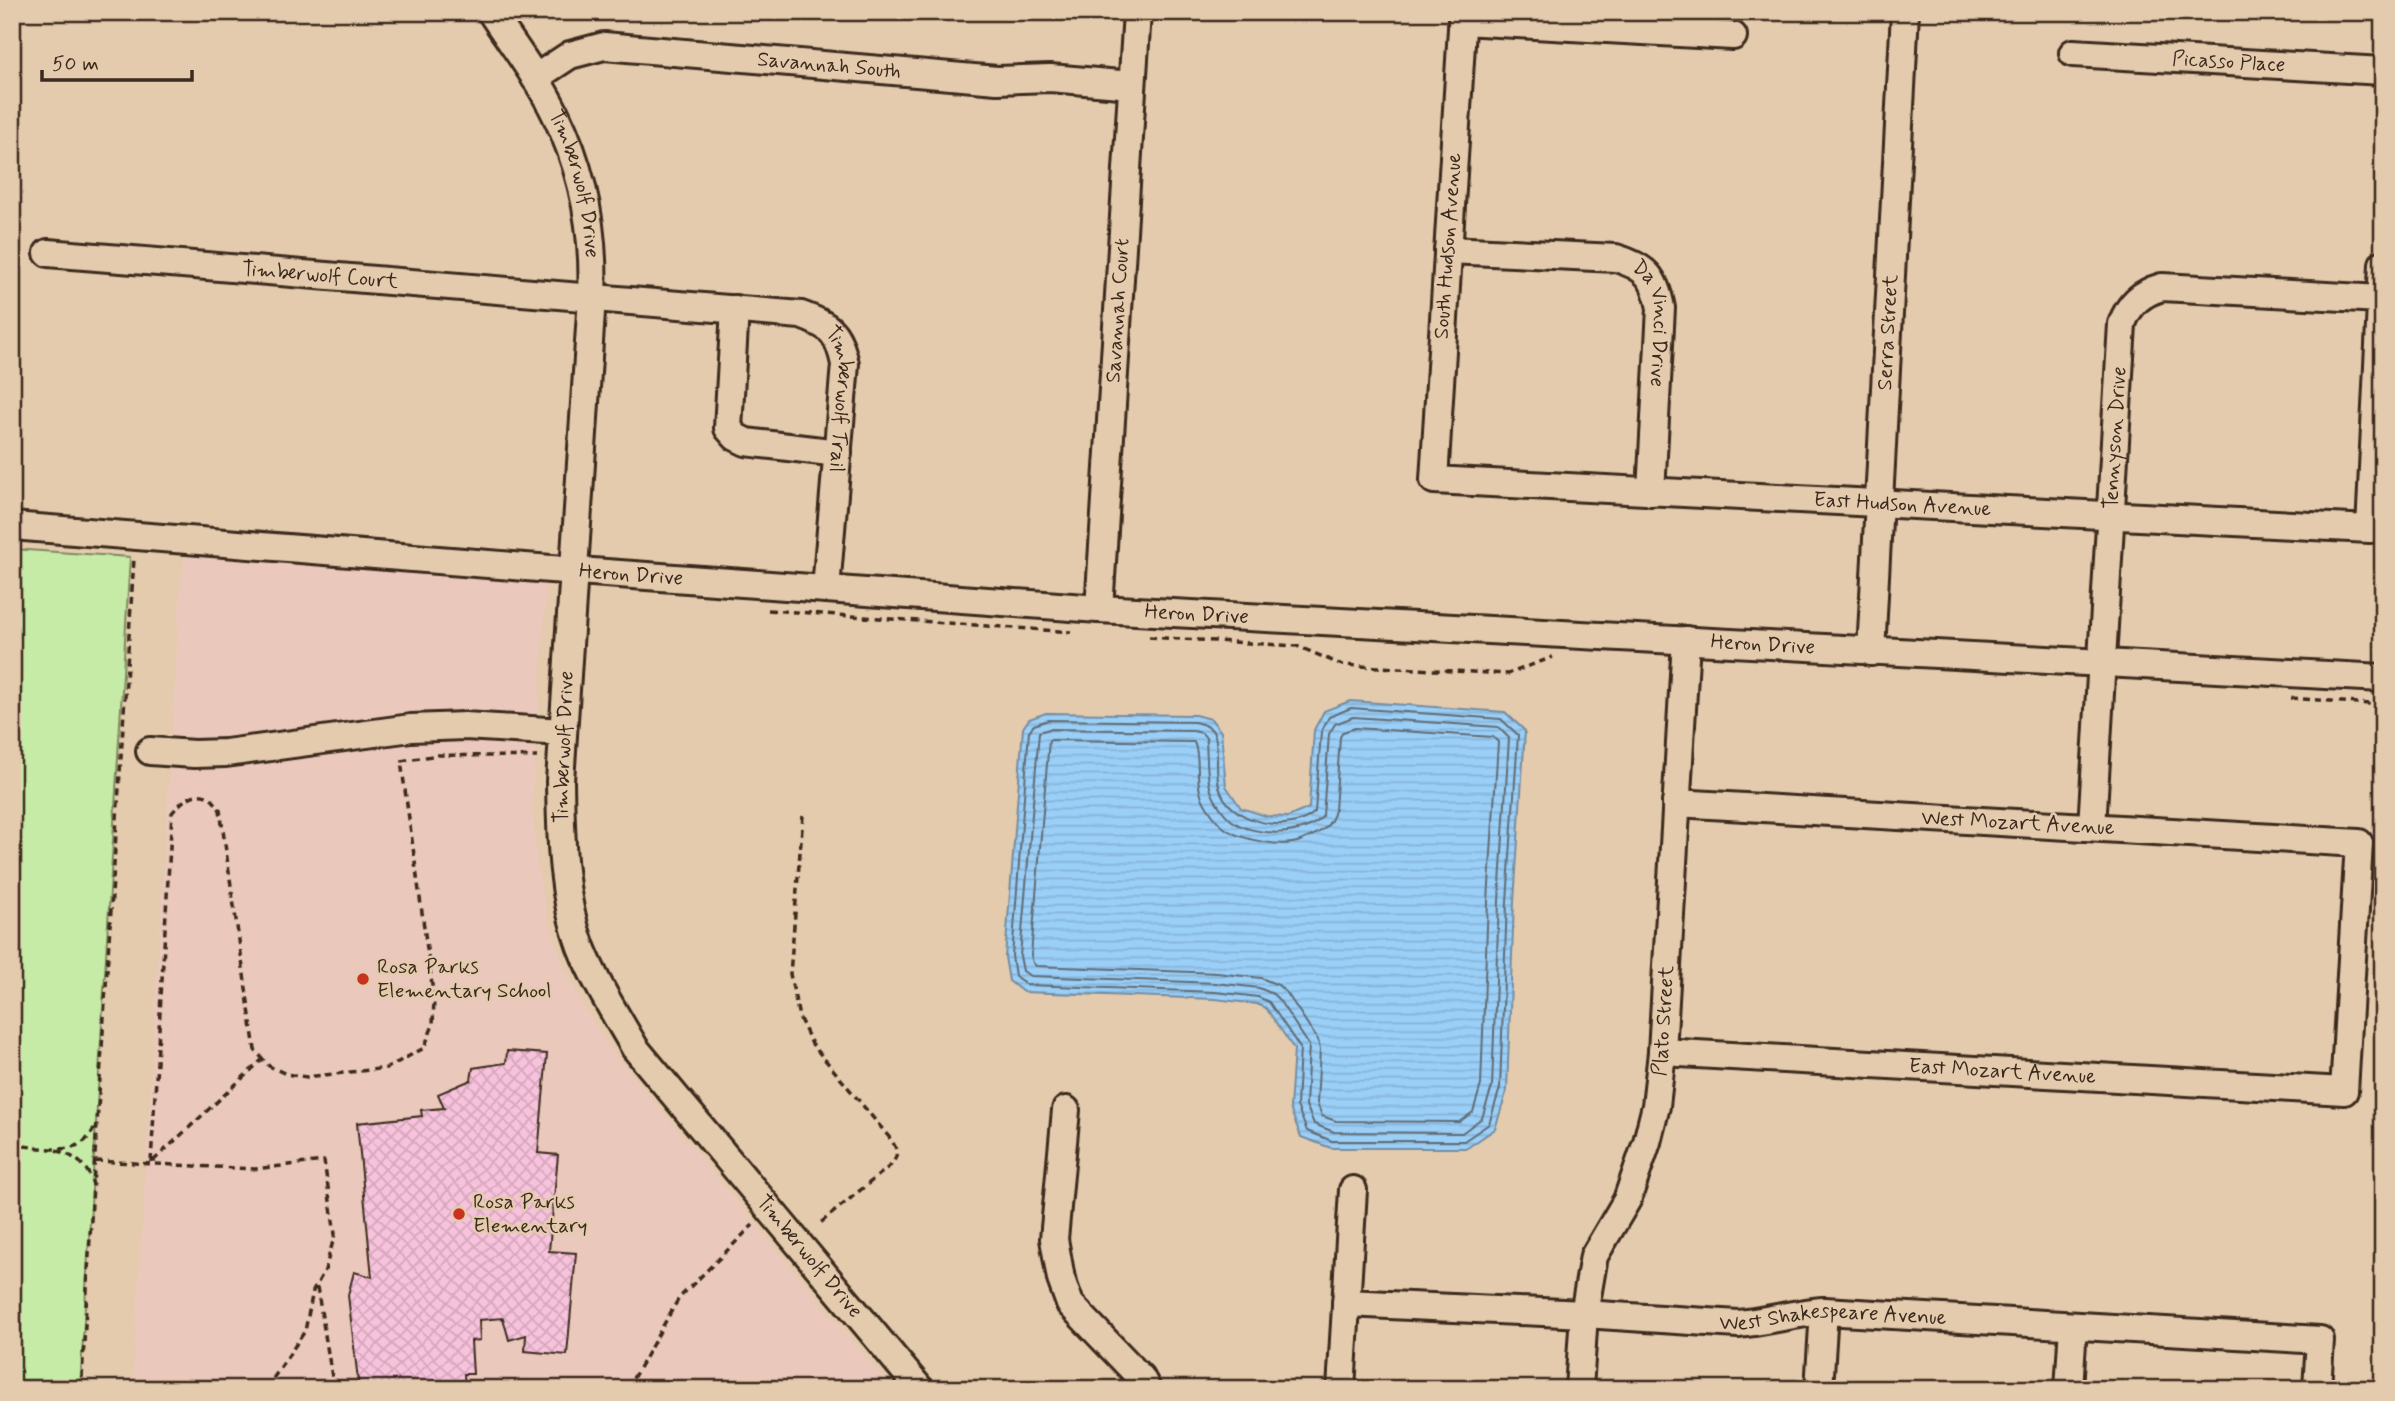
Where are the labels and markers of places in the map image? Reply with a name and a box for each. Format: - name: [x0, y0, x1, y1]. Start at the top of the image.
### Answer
- place label: Rosa Parks Elementary School: [377, 953, 552, 1005]
- marker: Rosa Parks Elementary School: [355, 971, 371, 987]
- place label: Rosa Parks Elementary: [473, 1188, 587, 1240]
- marker: Rosa Parks Elementary: [451, 1206, 467, 1222]

